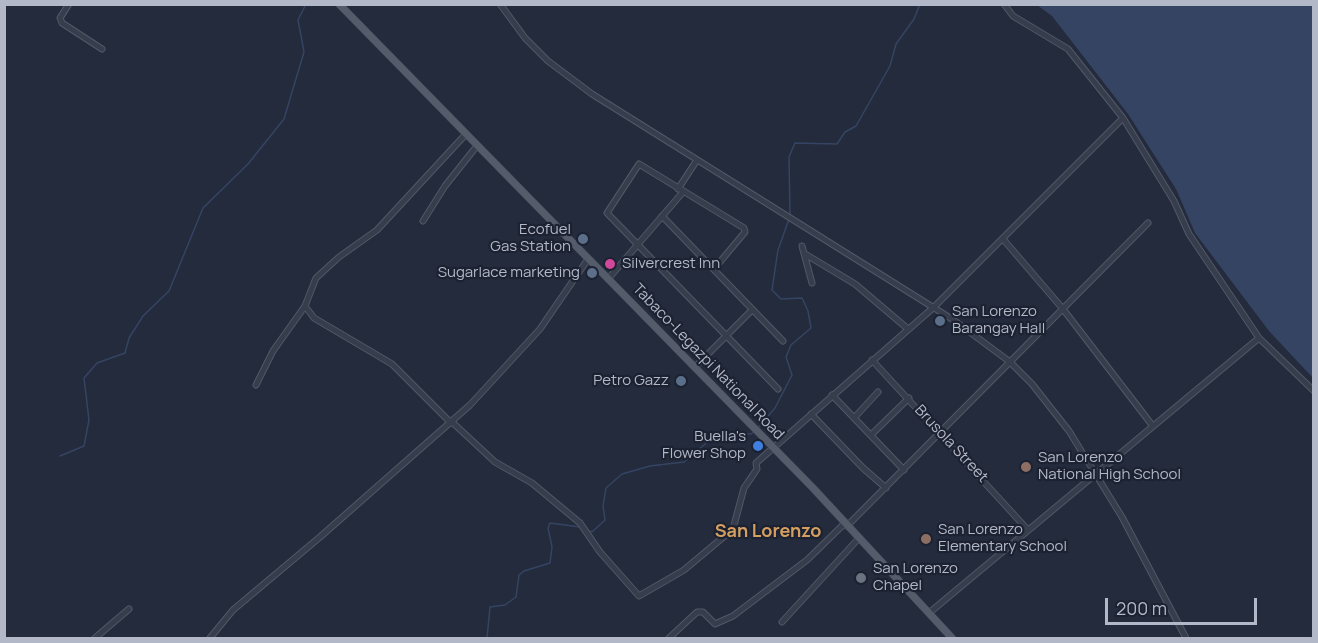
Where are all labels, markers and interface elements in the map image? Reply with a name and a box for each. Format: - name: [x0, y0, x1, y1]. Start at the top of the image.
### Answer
- place label: Ecofuel Gas Station: [490, 221, 571, 256]
- marker: Ecofuel Gas Station: [576, 232, 590, 246]
- place label: Silvercrest Inn: [622, 255, 720, 273]
- marker: Silvercrest Inn: [603, 257, 617, 271]
- place label: Sugarlace marketing: [438, 264, 580, 282]
- marker: Sugarlace marketing: [585, 266, 599, 280]
- street label: Tabaco-Legazpi National Road: [629, 280, 787, 444]
- place label: San Lorenzo Barangay Hall: [952, 303, 1045, 338]
- marker: San Lorenzo Barangay Hall: [933, 314, 947, 328]
- place label: Petro Gazz: [593, 372, 669, 390]
- marker: Petro Gazz: [674, 374, 688, 388]
- street label: Brusola Street: [911, 402, 991, 486]
- place label: Buella's Flower Shop: [662, 428, 746, 463]
- marker: Buella's Flower Shop: [751, 439, 765, 453]
- place label: San Lorenzo National High School: [1038, 449, 1181, 484]
- marker: San Lorenzo National High School: [1019, 460, 1033, 474]
- district label: San Lorenzo: [715, 521, 821, 543]
- place label: San Lorenzo Elementary School: [938, 521, 1067, 556]
- marker: San Lorenzo Elementary School: [919, 532, 933, 546]
- place label: San Lorenzo Chapel: [873, 560, 958, 595]
- marker: San Lorenzo Chapel: [854, 571, 868, 585]
- scale bar: [1108, 586, 1260, 624]
- text: 200 m: [1116, 596, 1167, 620]

